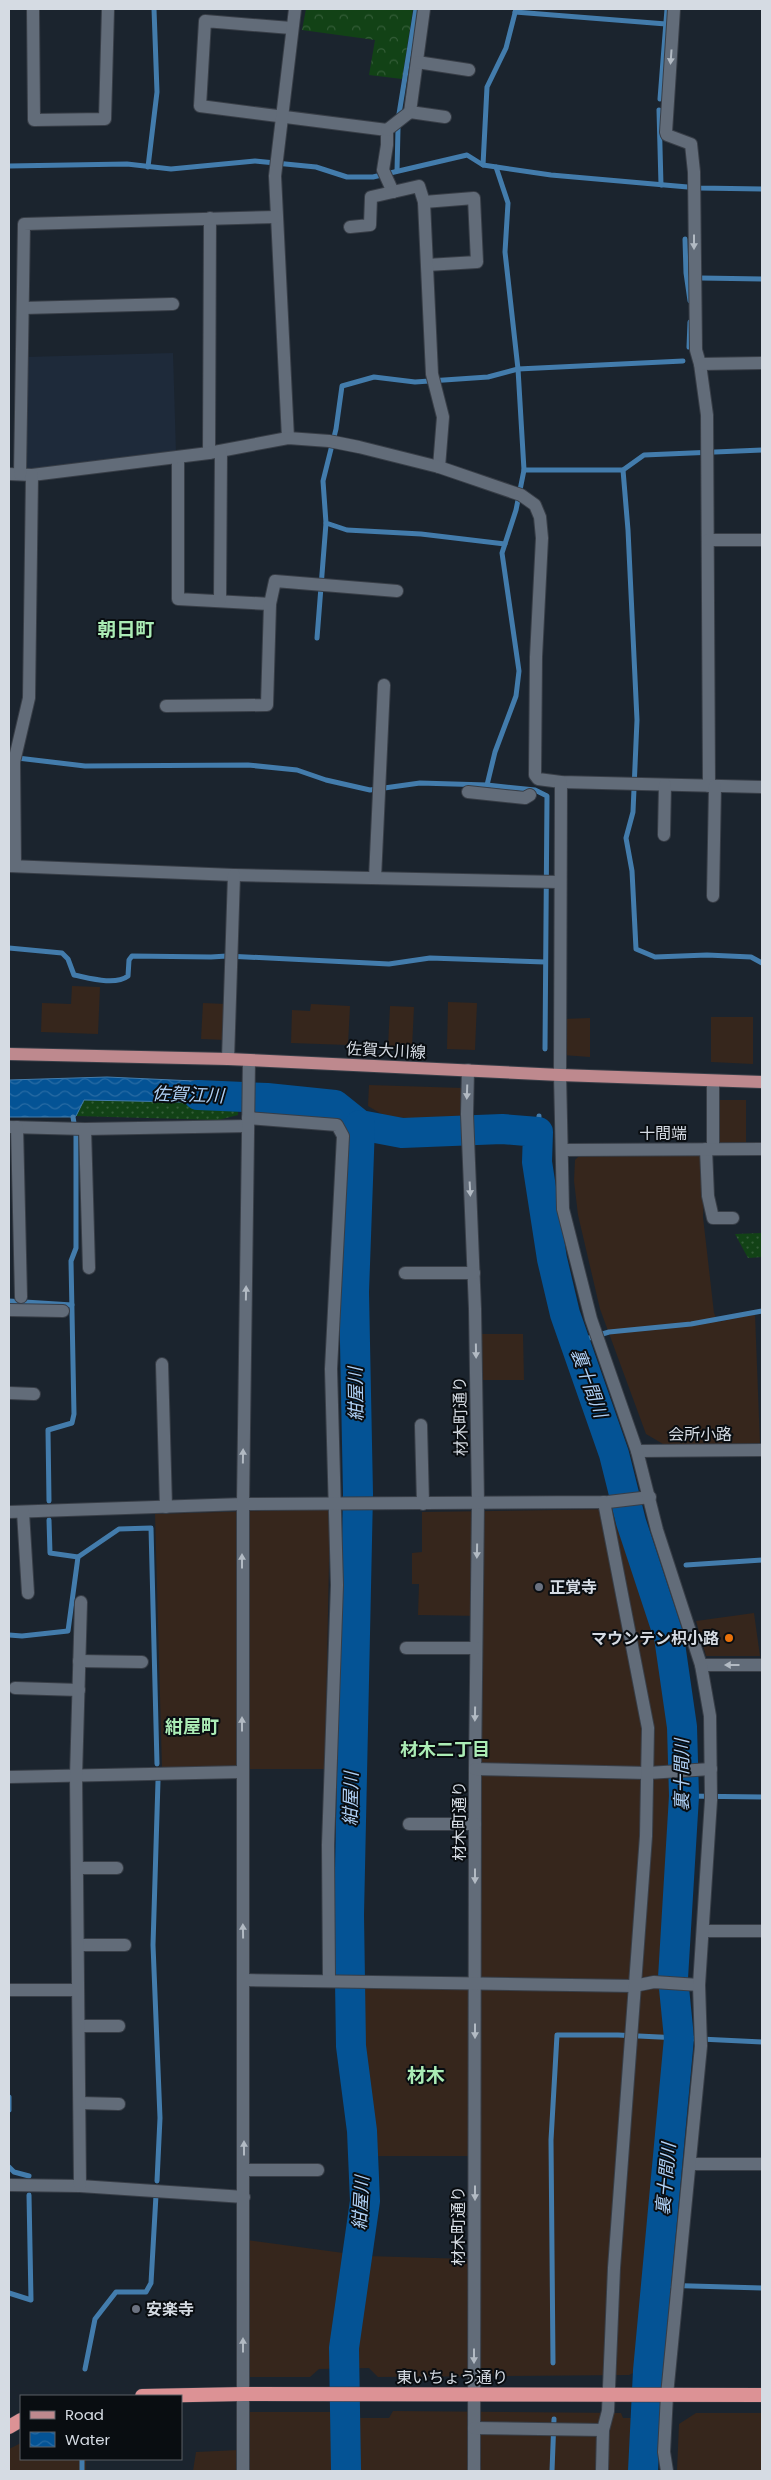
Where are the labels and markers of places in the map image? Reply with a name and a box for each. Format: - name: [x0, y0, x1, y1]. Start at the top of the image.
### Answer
- place label: 正覚寺: [549, 1576, 597, 1599]
- marker: 正覚寺: [533, 1581, 545, 1593]
- place label: マウンテン枳小路: [591, 1627, 719, 1650]
- marker: マウンテン枳小路: [723, 1632, 735, 1644]
- place label: 安楽寺: [146, 2298, 194, 2321]
- marker: 安楽寺: [130, 2303, 142, 2315]

